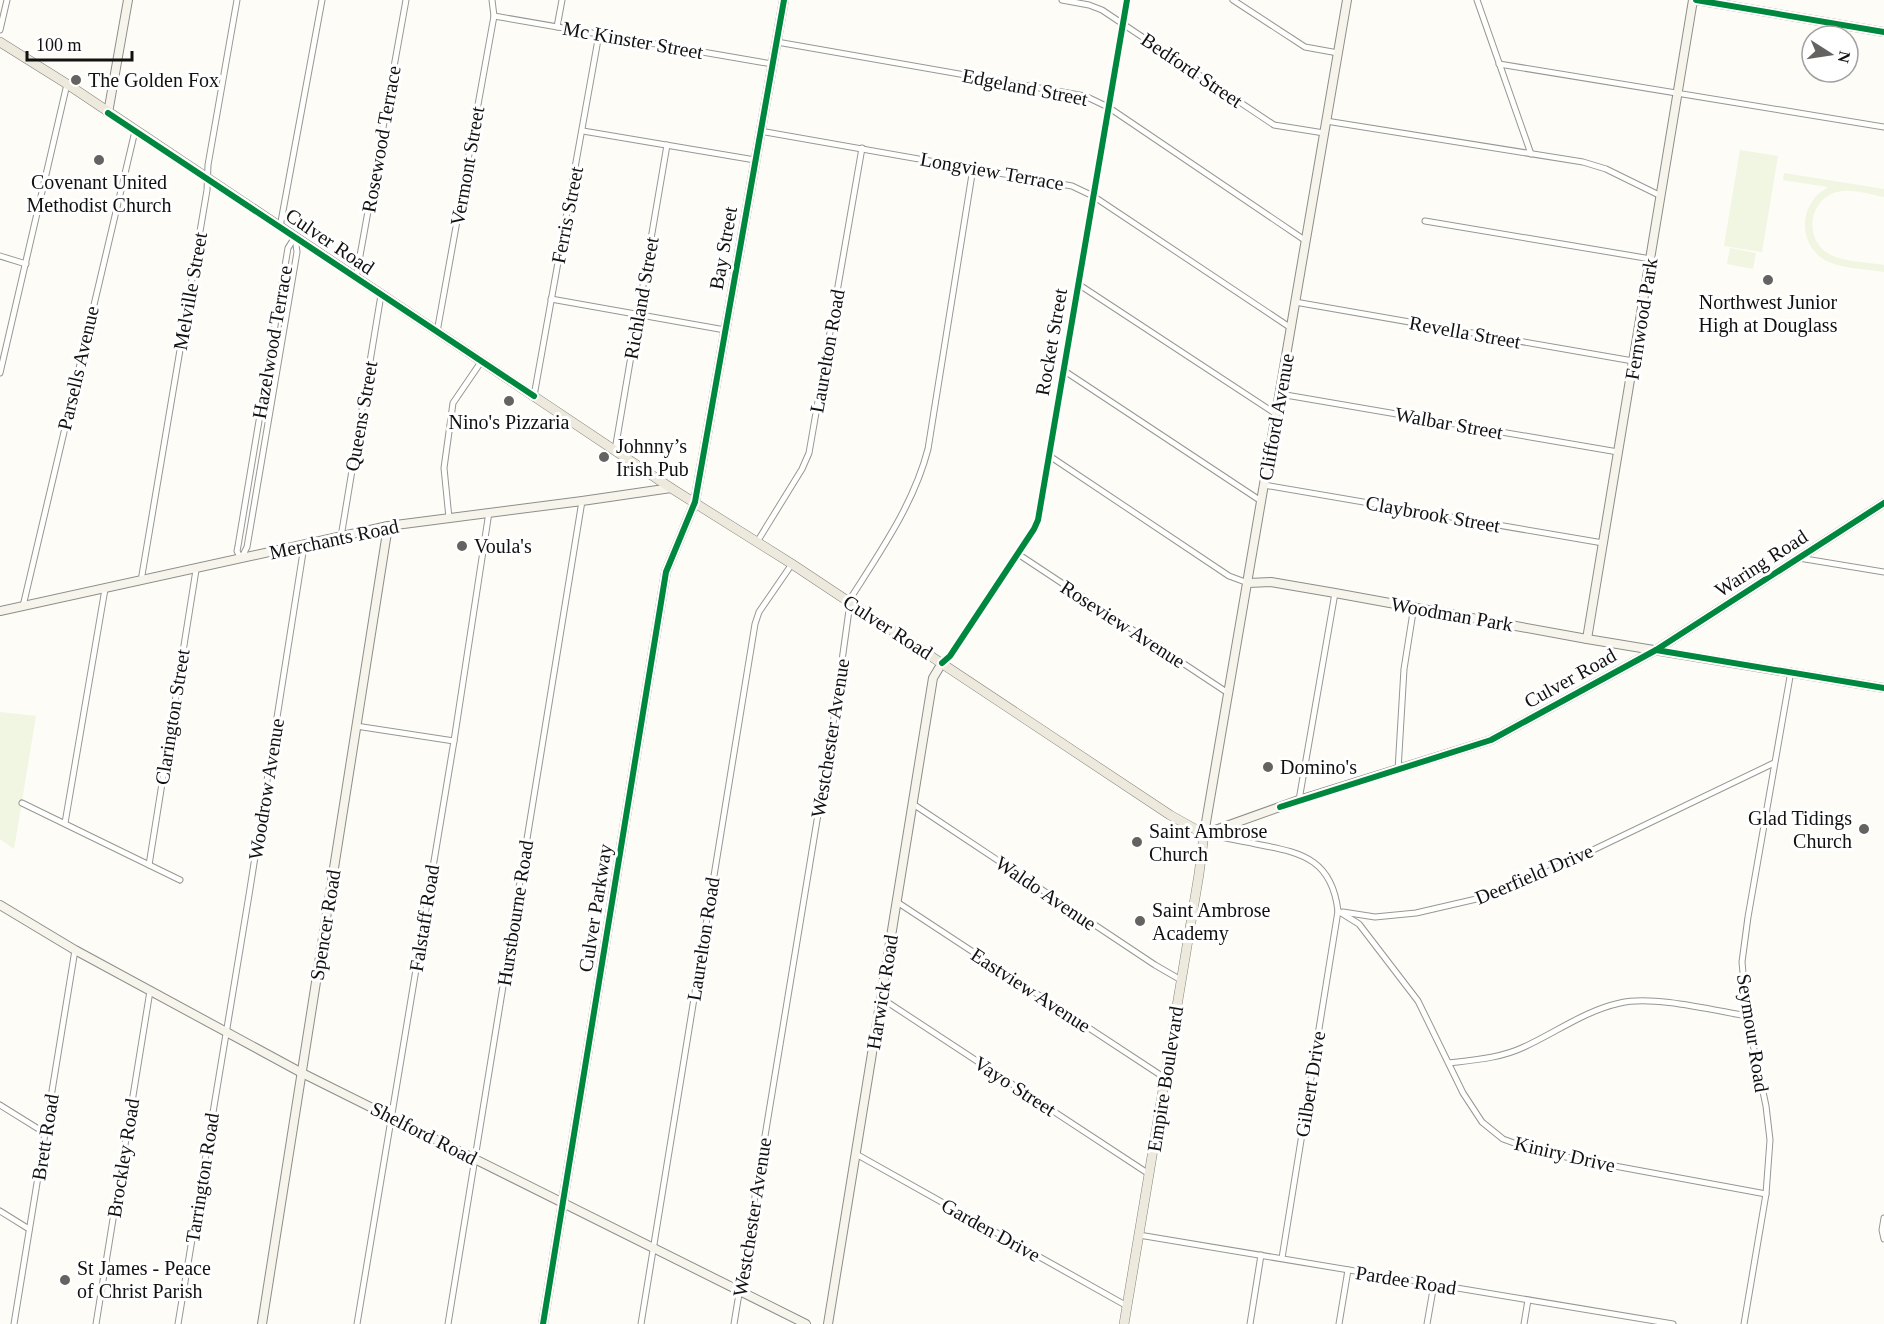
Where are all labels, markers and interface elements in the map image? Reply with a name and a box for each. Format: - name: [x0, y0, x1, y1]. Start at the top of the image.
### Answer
- street label: Mc Kinster Street: [561, 17, 705, 63]
- scale bar: [27, 24, 132, 62]
- north arrow: [1800, 24, 1860, 84]
- street label: Bedford Street: [1137, 28, 1247, 112]
- text: 100 m: [36, 35, 82, 55]
- text: N: [1835, 50, 1854, 65]
- street label: Rosewood Terrace: [357, 64, 405, 214]
- street label: Edgeland Street: [960, 64, 1090, 111]
- place label: The Golden Fox: [88, 69, 219, 91]
- marker: The Golden Fox: [69, 73, 83, 87]
- street label: Vermont Street: [446, 104, 488, 227]
- street label: Longview Terrace: [918, 148, 1066, 195]
- marker: Covenant United Methodist Church: [92, 153, 106, 167]
- street label: Ferris Street: [547, 164, 587, 265]
- place label: Covenant United Methodist Church: [27, 171, 172, 216]
- street label: Culver Road: [282, 203, 378, 279]
- street label: Bay Street: [705, 204, 742, 291]
- street label: Melville Street: [169, 230, 211, 352]
- street label: Richland Street: [619, 235, 663, 361]
- street label: Fernwood Park: [1621, 257, 1661, 381]
- street label: Hazelwood Terrace: [248, 263, 296, 420]
- marker: Northwest Junior High at Douglass: [1761, 273, 1775, 287]
- street label: Rocket Street: [1031, 286, 1071, 397]
- street label: Laurelton Road: [805, 288, 849, 414]
- place label: Northwest Junior High at Douglass: [1699, 291, 1838, 337]
- street label: Parsells Avenue: [53, 304, 103, 432]
- street label: Revella Street: [1408, 311, 1523, 353]
- street label: Clifford Avenue: [1254, 352, 1298, 482]
- street label: Queens Street: [340, 359, 382, 473]
- marker: Nino's Pizzaria: [502, 394, 516, 408]
- street label: Walbar Street: [1393, 403, 1505, 443]
- place label: Nino's Pizzaria: [449, 411, 570, 433]
- place label: Johnny’s Irish Pub: [616, 435, 689, 480]
- marker: Johnny’s Irish Pub: [597, 450, 611, 464]
- street label: Claybrook Street: [1364, 491, 1502, 538]
- street label: Merchants Road: [267, 515, 401, 563]
- street label: Waring Road: [1711, 525, 1812, 602]
- place label: Voula's: [474, 535, 532, 557]
- marker: Voula's: [455, 539, 469, 553]
- street label: Roseview Avenue: [1057, 576, 1189, 672]
- street label: Culver Road: [839, 590, 937, 664]
- street label: Woodman Park: [1389, 592, 1515, 636]
- street label: Culver Road: [1520, 644, 1620, 712]
- street label: Clarington Street: [150, 647, 195, 787]
- street label: Westchester Avenue: [807, 657, 853, 819]
- street label: Woodrow Avenue: [244, 717, 288, 861]
- place label: Domino's: [1280, 756, 1357, 778]
- marker: Domino's: [1261, 760, 1275, 774]
- place label: Glad Tidings Church: [1748, 807, 1852, 852]
- place label: Saint Ambrose Church: [1149, 820, 1267, 865]
- marker: Glad Tidings Church: [1857, 822, 1871, 836]
- marker: Saint Ambrose Church: [1130, 835, 1144, 849]
- street label: Hurstbourne Road: [493, 839, 537, 987]
- street label: Deerfield Drive: [1472, 839, 1596, 909]
- street label: Culver Parkway: [574, 842, 617, 974]
- street label: Waldo Avenue: [992, 851, 1100, 935]
- street label: Falstaff Road: [405, 863, 443, 973]
- street label: Spencer Road: [305, 868, 346, 982]
- street label: Laurelton Road: [682, 876, 724, 1002]
- place label: Saint Ambrose Academy: [1152, 899, 1270, 945]
- marker: Saint Ambrose Academy: [1133, 914, 1147, 928]
- street label: Harwick Road: [862, 933, 902, 1051]
- street label: Eastview Avenue: [967, 943, 1095, 1037]
- street label: Seymour Road: [1732, 972, 1773, 1094]
- street label: Empire Boulevard: [1143, 1005, 1188, 1154]
- street label: Gilbert Drive: [1291, 1029, 1329, 1139]
- street label: Vayo Street: [970, 1052, 1060, 1122]
- street label: Brett Road: [27, 1092, 63, 1182]
- street label: Brockley Road: [103, 1097, 144, 1219]
- street label: Shelford Road: [367, 1097, 481, 1169]
- street label: Tarrington Road: [181, 1111, 224, 1245]
- street label: Kiniry Drive: [1512, 1132, 1618, 1177]
- street label: Westchester Avenue: [729, 1136, 775, 1298]
- street label: Garden Drive: [938, 1194, 1044, 1266]
- place label: St James - Peace of Christ Parish: [77, 1257, 211, 1302]
- street label: Pardee Road: [1354, 1261, 1458, 1299]
- marker: St James - Peace of Christ Parish: [58, 1273, 72, 1287]

